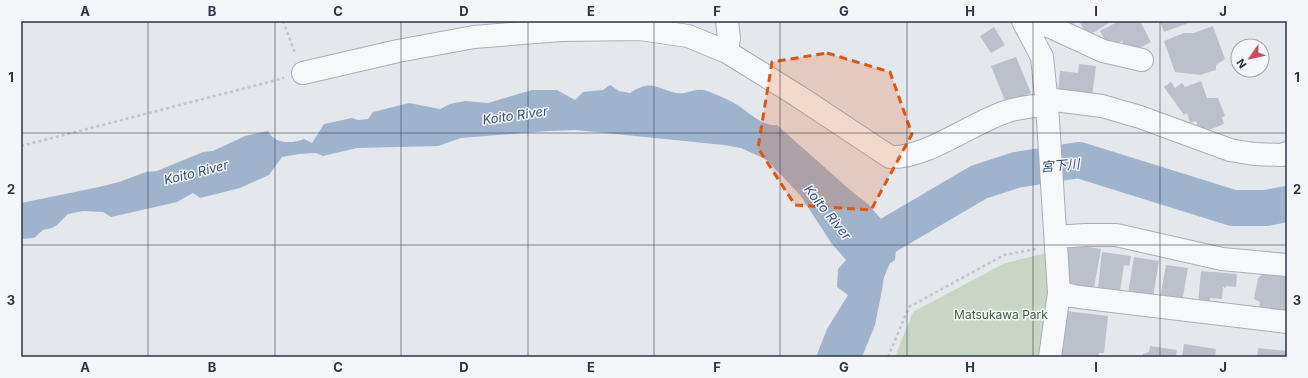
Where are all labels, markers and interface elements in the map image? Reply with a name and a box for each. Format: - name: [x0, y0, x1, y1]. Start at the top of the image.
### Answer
- text: A: [80, 3, 90, 19]
- text: B: [208, 3, 217, 19]
- text: C: [333, 3, 343, 19]
- text: D: [459, 3, 469, 19]
- text: E: [587, 3, 595, 19]
- text: F: [713, 3, 721, 19]
- text: G: [839, 3, 849, 19]
- text: H: [965, 3, 975, 19]
- text: I: [1094, 3, 1098, 19]
- text: J: [1219, 3, 1227, 19]
- north arrow: [1230, 38, 1270, 78]
- text: N: [1234, 56, 1250, 71]
- text: 1: [8, 69, 14, 85]
- text: 1: [1294, 69, 1300, 85]
- water label: Koito River: [481, 102, 550, 127]
- water label: 宮下川: [1040, 155, 1082, 175]
- water label: Koito River: [162, 156, 231, 188]
- text: 2: [7, 181, 15, 197]
- water label: Koito River: [801, 181, 856, 243]
- text: 2: [1293, 181, 1301, 197]
- text: 3: [7, 292, 15, 308]
- text: 3: [1293, 292, 1301, 308]
- park label: Matsukawa Park: [954, 307, 1048, 322]
- text: A: [80, 359, 90, 375]
- text: B: [208, 359, 217, 375]
- text: C: [333, 359, 343, 375]
- text: D: [459, 359, 469, 375]
- text: E: [587, 359, 595, 375]
- text: F: [713, 359, 721, 375]
- text: G: [839, 359, 849, 375]
- text: H: [965, 359, 975, 375]
- text: I: [1094, 359, 1098, 375]
- text: J: [1219, 359, 1227, 375]

